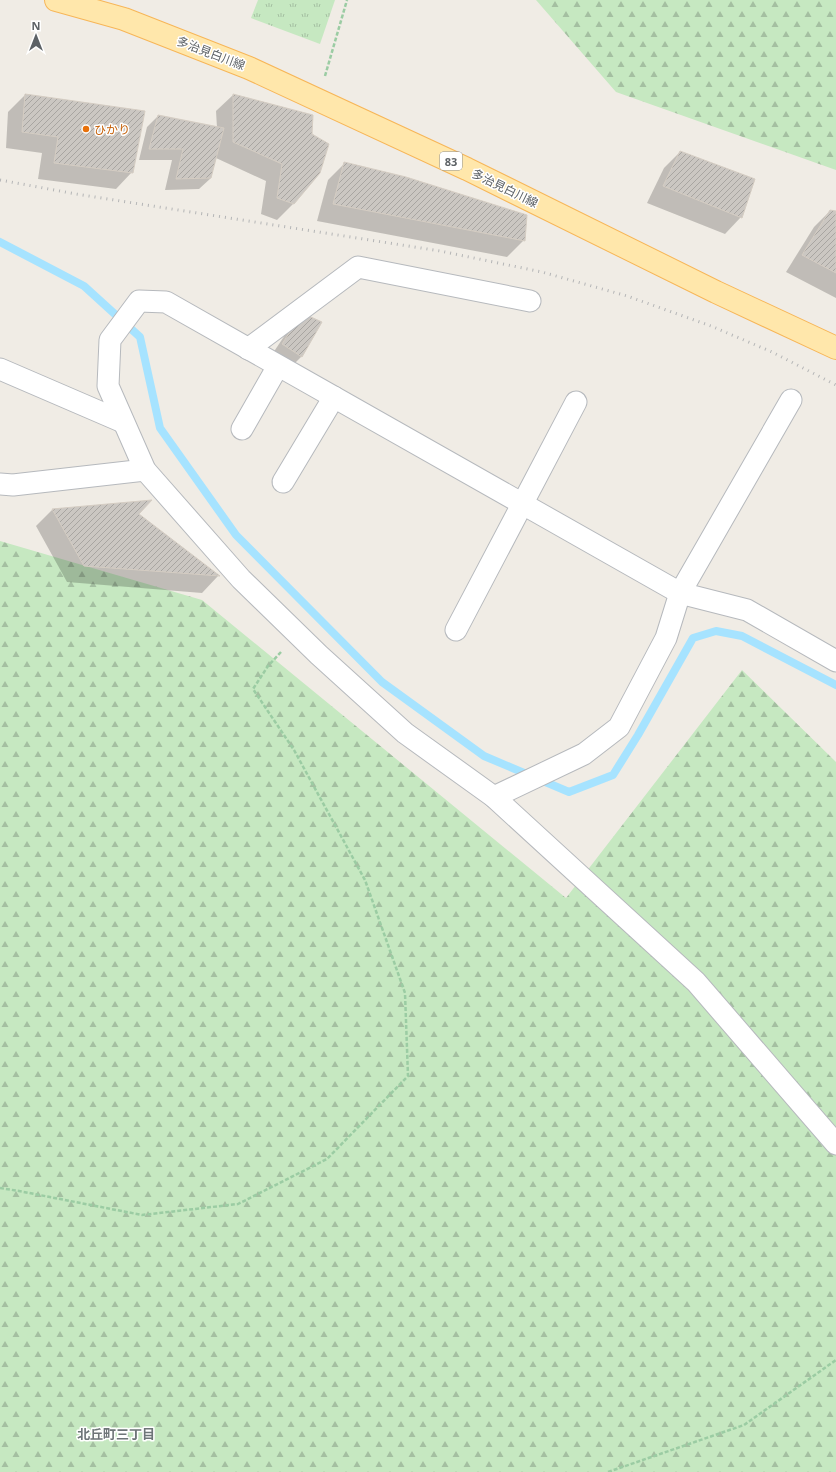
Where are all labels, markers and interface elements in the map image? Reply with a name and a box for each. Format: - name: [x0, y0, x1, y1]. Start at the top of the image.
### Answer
- north arrow: [16, 16, 56, 56]
- text: N: [32, 18, 40, 33]
- street label: 多治見白川線: [174, 32, 248, 74]
- place label: ひかり: [94, 121, 130, 138]
- marker: ひかり: [81, 124, 91, 134]
- road number: 83: [440, 152, 462, 170]
- street label: 多治見白川線: [469, 165, 541, 211]
- district label: 北丘町三丁目: [77, 1425, 155, 1443]

